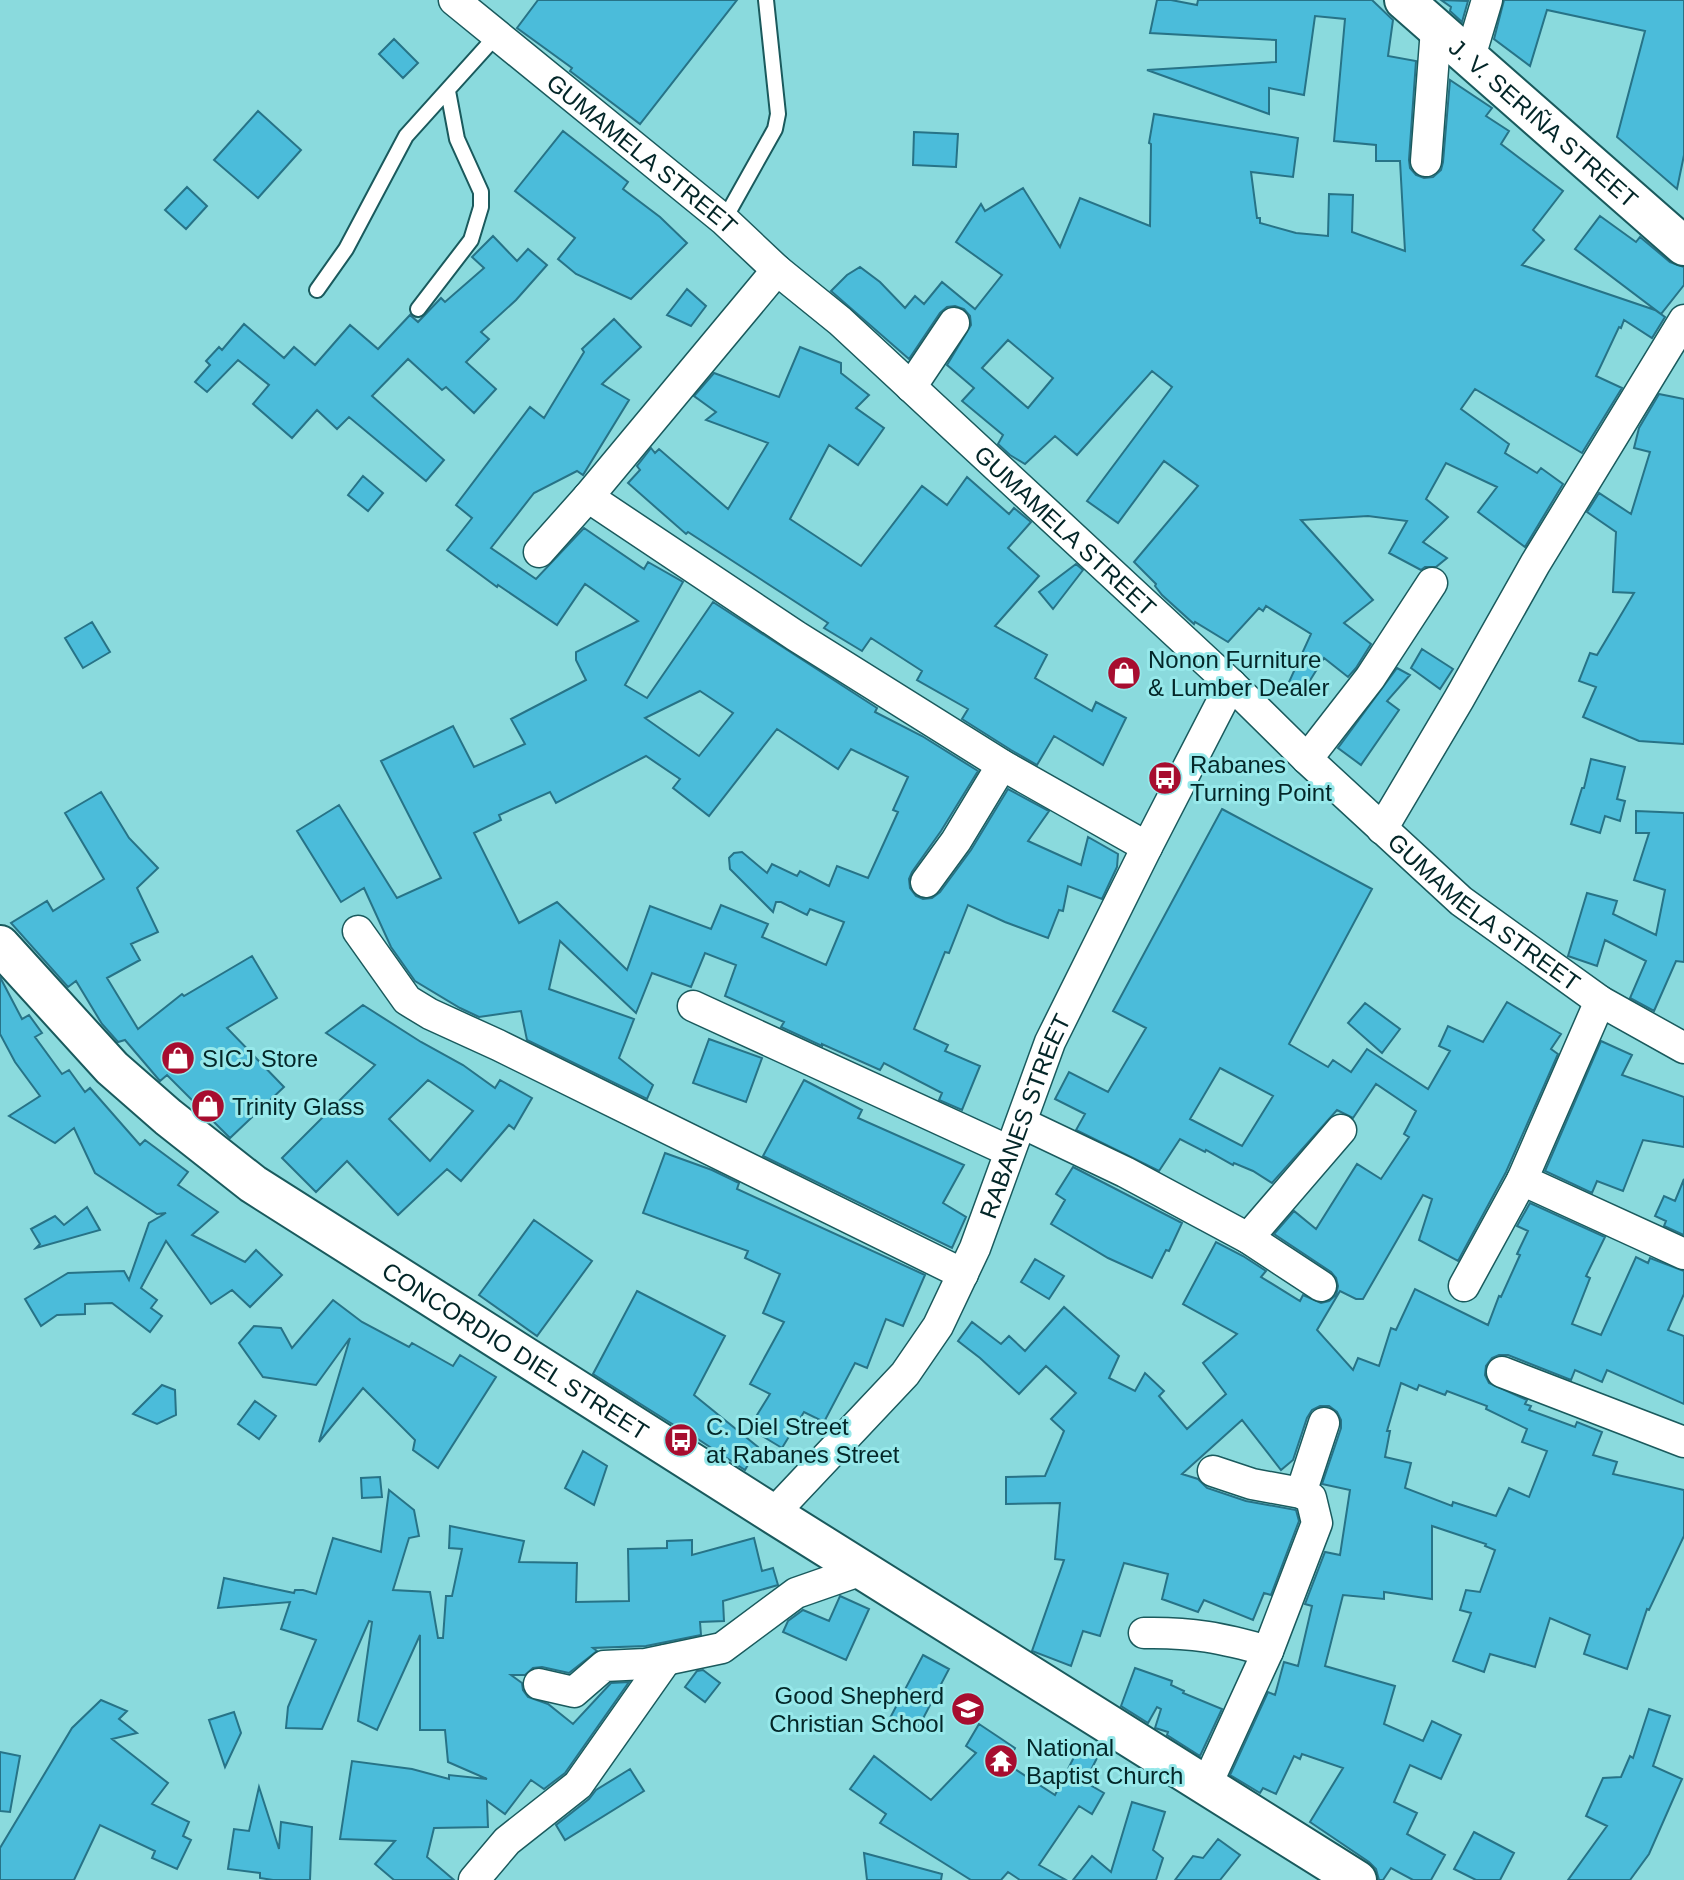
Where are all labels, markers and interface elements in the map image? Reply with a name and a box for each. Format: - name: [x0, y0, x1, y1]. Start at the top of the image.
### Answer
- street label: J. V. SERIÑA STREET: [1444, 33, 1644, 213]
- street label: GUMAMELA STREET: [542, 68, 743, 239]
- street label: GUMAMELA STREET: [969, 440, 1162, 621]
- place label: Nonon Furniture & Lumber Dealer: [1148, 646, 1329, 701]
- shop icon: Nonon Furniture & Lumber Dealer: [1105, 654, 1143, 692]
- place label: Rabanes Turning Point: [1190, 751, 1332, 806]
- bus stop icon: Rabanes Turning Point: [1146, 759, 1184, 797]
- street label: GUMAMELA STREET: [1383, 828, 1586, 996]
- street label: RABANES STREET: [974, 1009, 1076, 1222]
- shop icon: SICJ Store: [159, 1039, 197, 1077]
- place label: SICJ Store: [202, 1045, 318, 1072]
- shop icon: Trinity Glass: [189, 1087, 227, 1125]
- place label: Trinity Glass: [232, 1093, 364, 1120]
- street label: CONCORDIO DIEL STREET: [377, 1256, 654, 1445]
- place label: C. Diel Street at Rabanes Street: [706, 1413, 900, 1468]
- bus stop icon: C. Diel Street at Rabanes Street: [662, 1421, 700, 1459]
- place label: Good Shepherd Christian School: [769, 1682, 944, 1737]
- school or university icon: Good Shepherd Christian School: [949, 1690, 987, 1728]
- place label: National Baptist Church: [1026, 1734, 1183, 1789]
- temple icon: National Baptist Church: [982, 1742, 1020, 1780]

